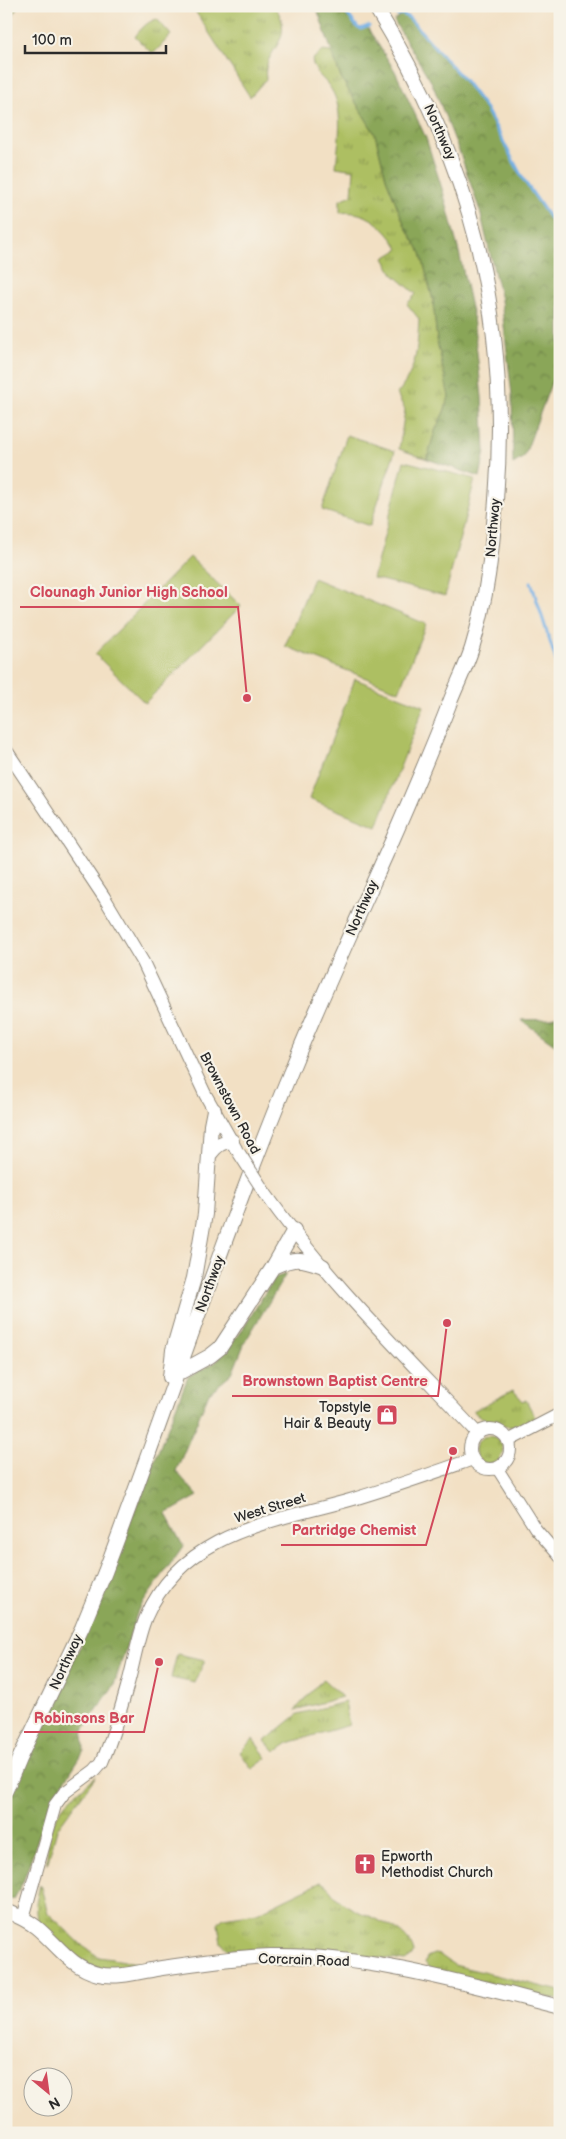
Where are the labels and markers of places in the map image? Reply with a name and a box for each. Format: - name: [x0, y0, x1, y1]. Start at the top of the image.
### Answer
- callout: Clounagh Junior High School: [20, 577, 238, 607]
- callout: Brownstown Baptist Centre: [232, 1366, 438, 1396]
- place label: Topstyle Hair & Beauty: [283, 1399, 372, 1432]
- shop icon: Topstyle Hair & Beauty: [375, 1403, 399, 1427]
- callout: Partridge Chemist: [281, 1515, 426, 1545]
- callout: Robinsons Bar: [24, 1702, 144, 1732]
- place label: Epworth Methodist Church: [381, 1848, 493, 1881]
- church icon: Epworth Methodist Church: [353, 1852, 377, 1876]

